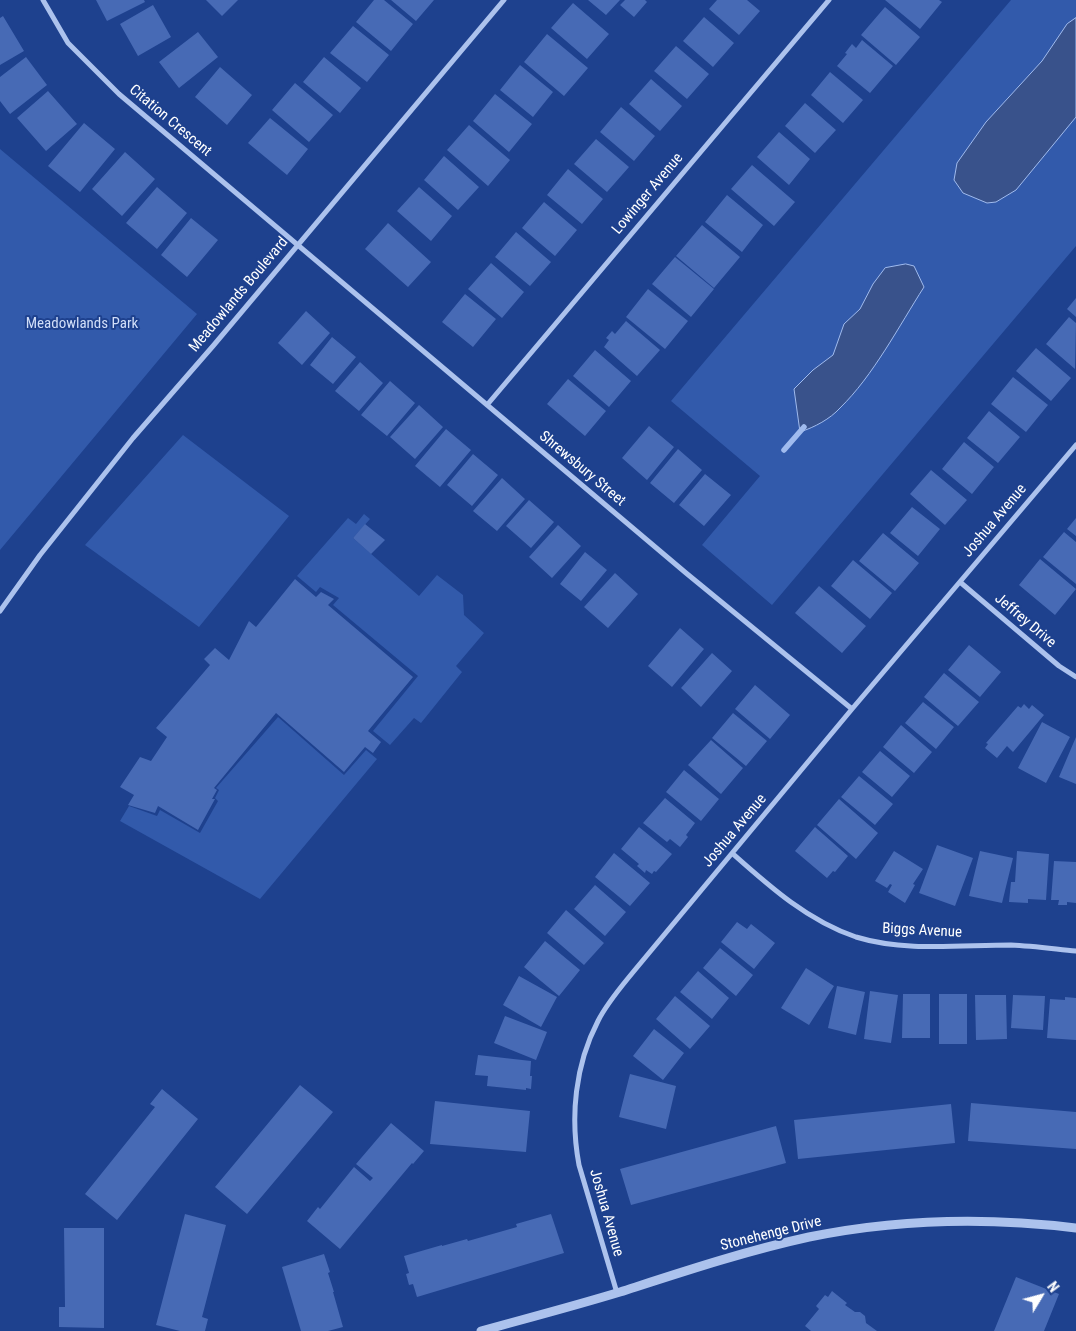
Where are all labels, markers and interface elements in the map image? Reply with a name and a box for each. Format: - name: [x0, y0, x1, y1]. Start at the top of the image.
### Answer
- street label: Citation Crescent: [125, 81, 215, 161]
- street label: Lowinger Avenue: [609, 150, 687, 238]
- street label: Meadowlands Boulevard: [186, 234, 292, 356]
- park label: Meadowlands Park: [26, 315, 138, 333]
- street label: Shrewsbury Street: [535, 428, 629, 510]
- street label: Joshua Avenue: [959, 481, 1031, 561]
- street label: Jeffrey Drive: [991, 590, 1059, 652]
- street label: Joshua Avenue: [699, 791, 771, 871]
- street label: Biggs Avenue: [882, 920, 962, 942]
- street label: Joshua Avenue: [585, 1167, 627, 1259]
- street label: Stonehenge Drive: [719, 1213, 823, 1255]
- north arrow: [1016, 1271, 1066, 1321]
- text: N: [1044, 1279, 1062, 1295]

